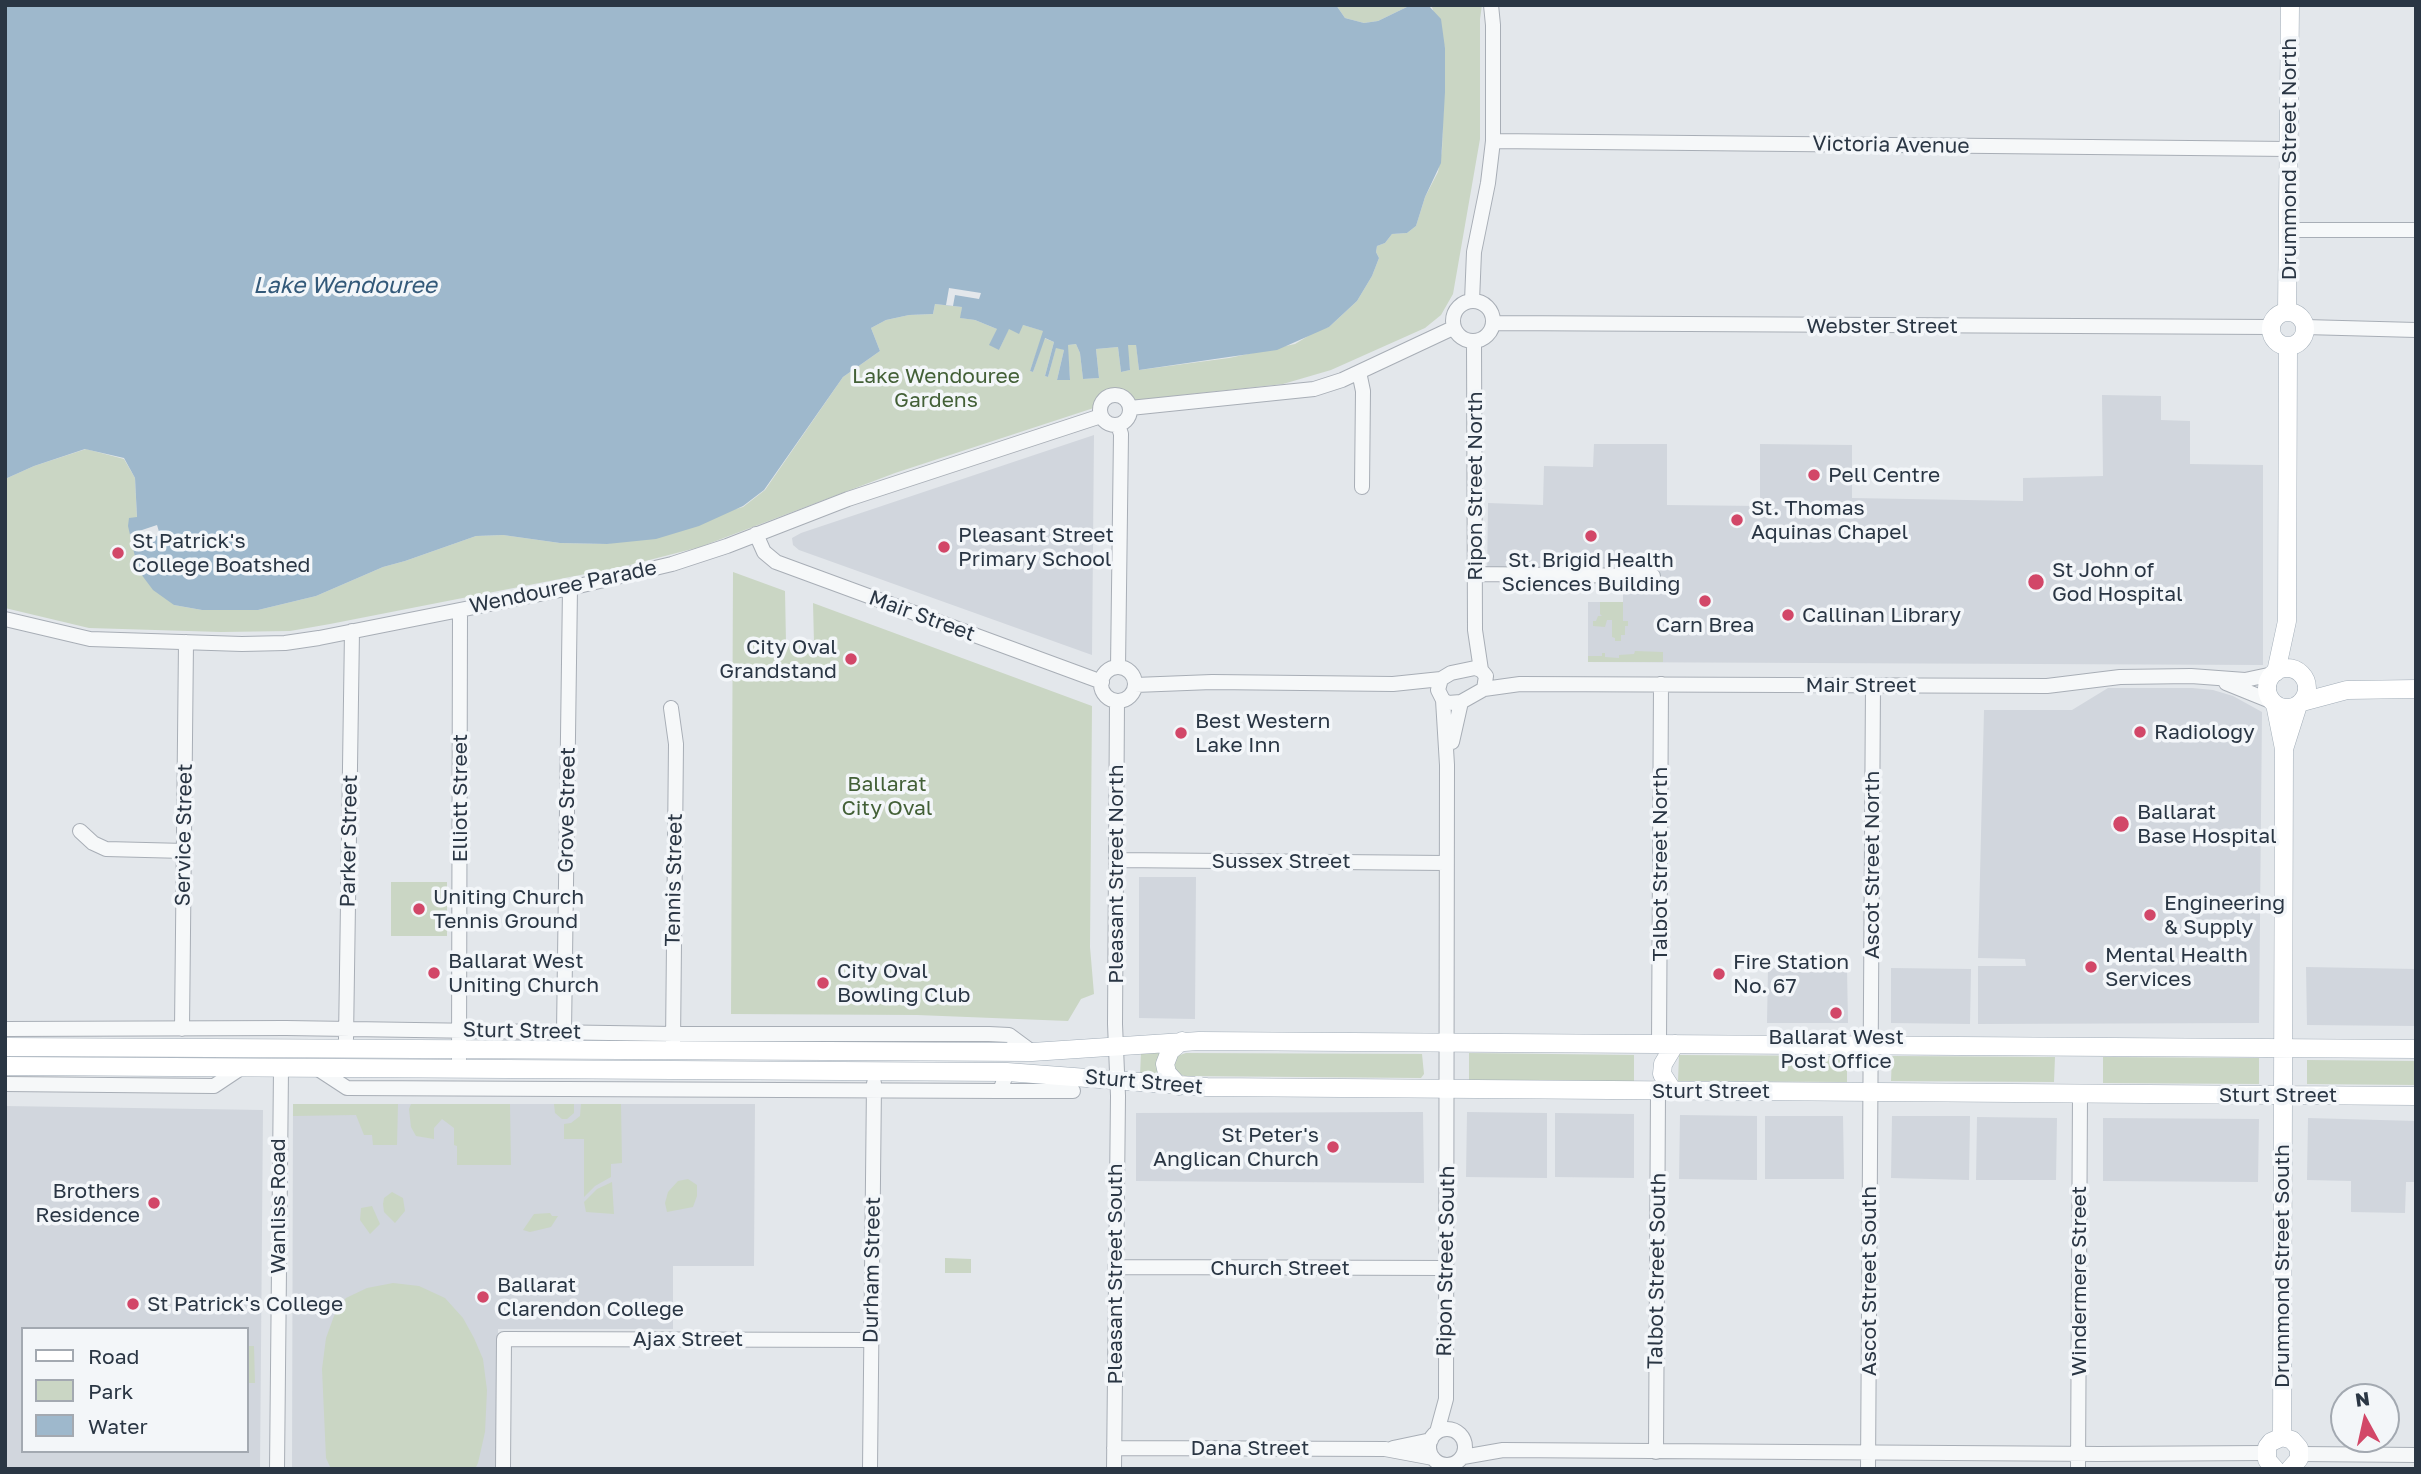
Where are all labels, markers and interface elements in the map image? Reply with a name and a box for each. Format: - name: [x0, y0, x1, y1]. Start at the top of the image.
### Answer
- street label: Drummond Street North: [2276, 38, 2302, 280]
- street label: Victoria Avenue: [1812, 131, 1970, 159]
- water label: Lake Wendouree: [253, 272, 437, 300]
- street label: Webster Street: [1806, 313, 1958, 339]
- park label: Lake Wendouree Gardens: [852, 363, 1020, 413]
- street label: Ripon Street North: [1462, 391, 1488, 581]
- place label: Pell Centre: [1828, 462, 1940, 488]
- marker: Pell Centre: [1806, 467, 1822, 483]
- place label: St. Thomas Aquinas Chapel: [1751, 495, 1908, 545]
- marker: St. Thomas Aquinas Chapel: [1729, 512, 1745, 528]
- place label: Pleasant Street Primary School: [958, 522, 1114, 572]
- place label: St Patrick's College Boatshed: [132, 528, 310, 578]
- marker: St. Brigid Health Sciences Building: [1583, 528, 1599, 544]
- marker: Pleasant Street Primary School: [936, 539, 952, 555]
- marker: St Patrick's College Boatshed: [110, 545, 126, 561]
- place label: St. Brigid Health Sciences Building: [1502, 547, 1680, 597]
- street label: Wendouree Parade: [467, 555, 659, 619]
- place label: St John of God Hospital: [2052, 557, 2183, 607]
- marker: St John of God Hospital: [2026, 572, 2046, 592]
- street label: Mair Street: [865, 585, 979, 647]
- marker: Carn Brea: [1697, 593, 1713, 609]
- place label: Callinan Library: [1802, 602, 1961, 628]
- marker: Callinan Library: [1780, 607, 1796, 623]
- place label: Carn Brea: [1656, 612, 1754, 638]
- place label: City Oval Grandstand: [719, 634, 837, 684]
- marker: City Oval Grandstand: [843, 651, 859, 667]
- street label: Mair Street: [1805, 672, 1917, 698]
- place label: Best Western Lake Inn: [1195, 708, 1330, 758]
- place label: Radiology: [2154, 719, 2255, 745]
- marker: Radiology: [2132, 724, 2148, 740]
- marker: Best Western Lake Inn: [1173, 725, 1189, 741]
- street label: Elliott Street: [447, 734, 473, 862]
- street label: Grove Street: [553, 747, 581, 873]
- street label: Service Street: [170, 763, 198, 907]
- street label: Pleasant Street North: [1103, 764, 1129, 984]
- street label: Talbot Street North: [1647, 767, 1673, 961]
- park label: Ballarat City Oval: [842, 771, 932, 821]
- street label: Ascot Street North: [1859, 771, 1885, 959]
- street label: Parker Street: [335, 774, 363, 908]
- place label: Ballarat Base Hospital: [2137, 799, 2277, 849]
- street label: Tennis Street: [660, 813, 688, 947]
- marker: Ballarat Base Hospital: [2111, 814, 2131, 834]
- street label: Sussex Street: [1211, 848, 1351, 874]
- place label: Uniting Church Tennis Ground: [433, 884, 584, 934]
- place label: Engineering & Supply: [2164, 890, 2285, 940]
- marker: Uniting Church Tennis Ground: [411, 901, 427, 917]
- marker: Engineering & Supply: [2142, 907, 2158, 923]
- place label: Mental Health Services: [2105, 942, 2248, 992]
- place label: Ballarat West Uniting Church: [448, 948, 599, 998]
- place label: Fire Station No. 67: [1733, 949, 1849, 999]
- place label: City Oval Bowling Club: [837, 958, 971, 1008]
- marker: Mental Health Services: [2083, 959, 2099, 975]
- marker: Ballarat West Uniting Church: [426, 965, 442, 981]
- marker: Fire Station No. 67: [1711, 966, 1727, 982]
- marker: City Oval Bowling Club: [815, 975, 831, 991]
- marker: Ballarat West Post Office: [1828, 1005, 1844, 1021]
- street label: Sturt Street: [463, 1017, 581, 1045]
- place label: Ballarat West Post Office: [1768, 1024, 1904, 1074]
- street label: Sturt Street: [1084, 1064, 1204, 1100]
- street label: Sturt Street: [1652, 1078, 1770, 1104]
- street label: Sturt Street: [2219, 1082, 2337, 1108]
- place label: St Peter's Anglican Church: [1153, 1122, 1319, 1172]
- street label: Wanliss Road: [265, 1138, 291, 1274]
- marker: St Peter's Anglican Church: [1325, 1139, 1341, 1155]
- street label: Drummond Street South: [2269, 1144, 2295, 1388]
- street label: Pleasant Street South: [1102, 1163, 1128, 1385]
- street label: Ripon Street South: [1432, 1165, 1460, 1357]
- street label: Talbot Street South: [1643, 1173, 1671, 1369]
- place label: Brothers Residence: [35, 1178, 140, 1228]
- street label: Ascot Street South: [1856, 1186, 1882, 1376]
- street label: Windermere Street: [2066, 1186, 2092, 1376]
- marker: Brothers Residence: [146, 1195, 162, 1211]
- street label: Durham Street: [858, 1197, 886, 1343]
- street label: Church Street: [1210, 1255, 1350, 1281]
- place label: Ballarat Clarendon College: [497, 1272, 684, 1322]
- marker: Ballarat Clarendon College: [475, 1289, 491, 1305]
- place label: St Patrick's College: [147, 1291, 343, 1317]
- marker: St Patrick's College: [125, 1296, 141, 1312]
- street label: Ajax Street: [633, 1326, 743, 1352]
- legend: [21, 1327, 248, 1453]
- text: Road: [88, 1343, 139, 1369]
- text: Park: [88, 1378, 133, 1404]
- north arrow: [2330, 1383, 2400, 1453]
- text: N: [2354, 1386, 2371, 1411]
- text: Water: [88, 1413, 148, 1439]
- street label: Dana Street: [1191, 1435, 1309, 1461]

